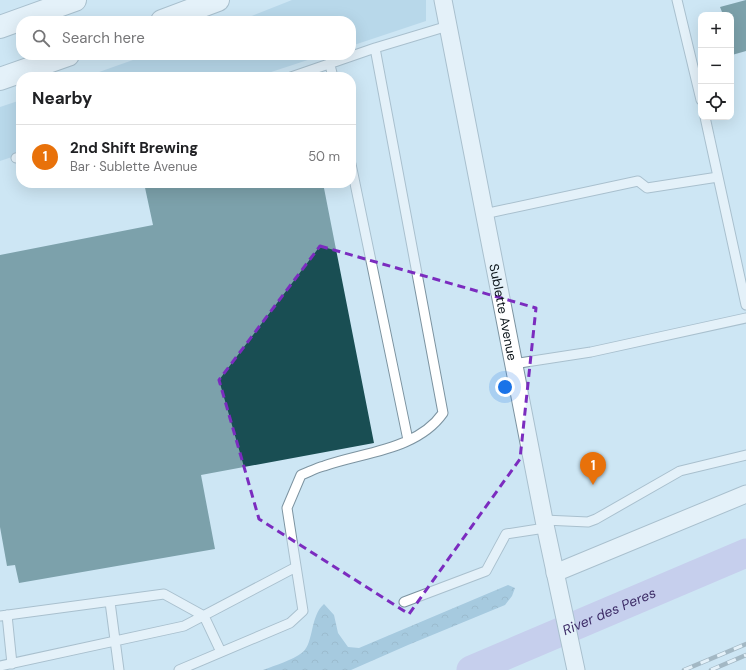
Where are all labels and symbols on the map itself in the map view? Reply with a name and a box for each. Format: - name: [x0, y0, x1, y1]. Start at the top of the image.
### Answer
- street label: Sublette Avenue: [485, 262, 521, 362]
- your location: [495, 377, 515, 397]
- pin: 1: [580, 452, 606, 485]
- water label: River des Peres: [560, 583, 659, 639]

